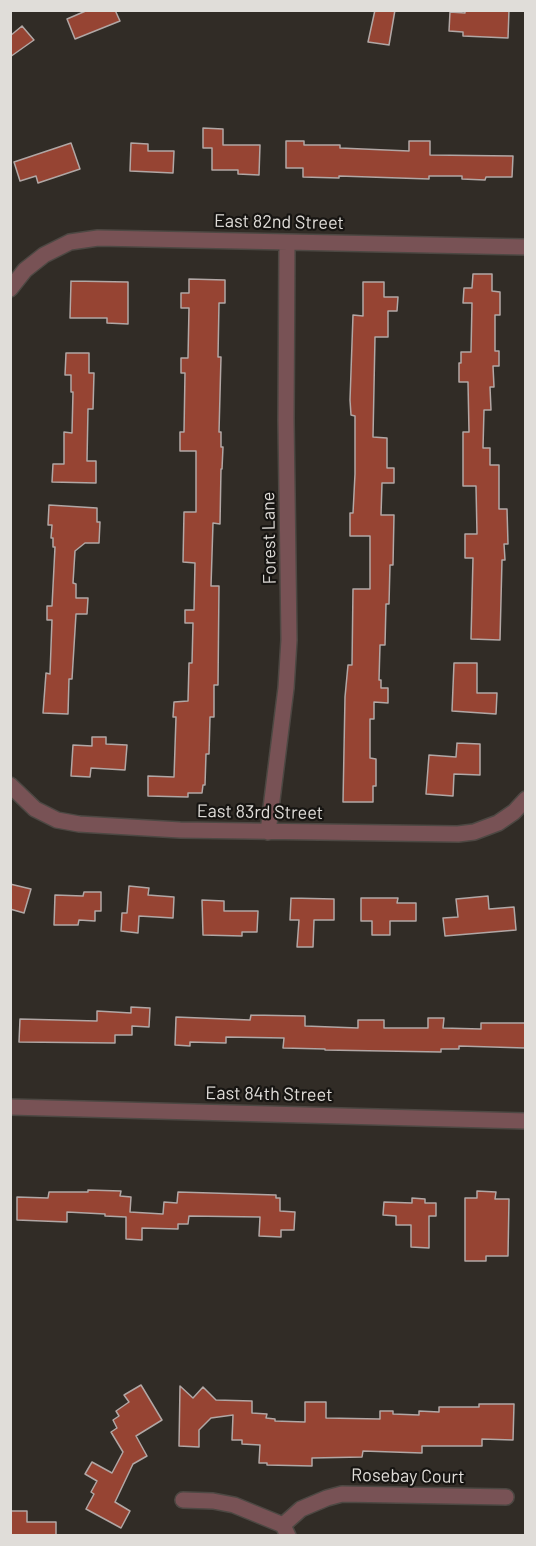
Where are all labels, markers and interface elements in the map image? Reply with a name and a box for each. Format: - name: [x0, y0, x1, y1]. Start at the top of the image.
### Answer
- street label: East 82nd Street: [214, 210, 344, 234]
- street label: Forest Lane: [257, 492, 281, 584]
- street label: East 83rd Street: [197, 800, 323, 824]
- street label: East 84th Street: [205, 1082, 333, 1106]
- street label: Rosebay Court: [351, 1464, 465, 1488]

